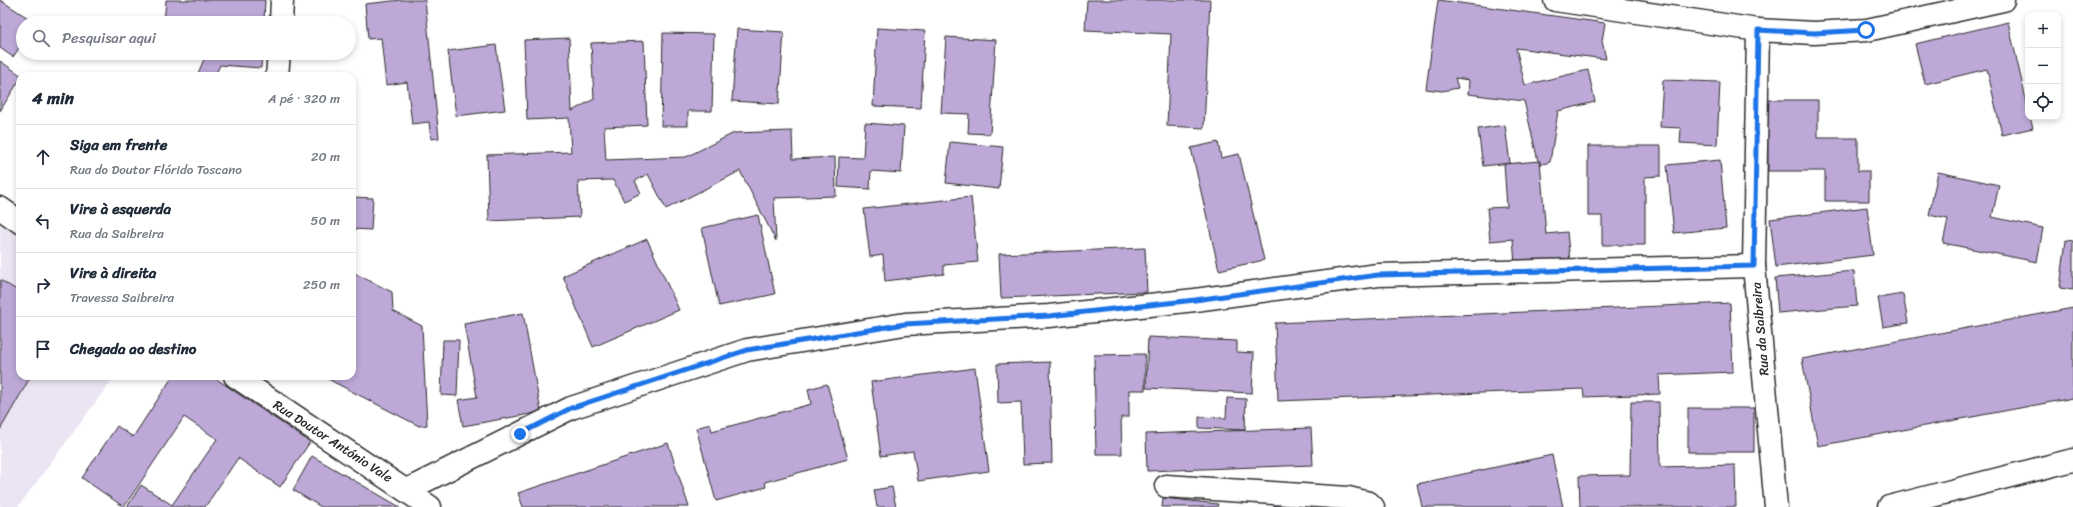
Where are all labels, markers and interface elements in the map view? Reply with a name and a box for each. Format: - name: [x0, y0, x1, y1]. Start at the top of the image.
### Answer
- map controls: [2025, 12, 2061, 120]
- button: +: [2025, 12, 2061, 48]
- search box: [16, 16, 356, 60]
- route start: [1857, 21, 1875, 39]
- text: Pesquisar aqui: [62, 25, 156, 51]
- icon: search: [30, 27, 52, 49]
- button: −: [2025, 48, 2061, 84]
- text: 4 min: [32, 83, 74, 113]
- button: locate: [2025, 84, 2061, 120]
- text: A pé · 320 m: [268, 87, 340, 110]
- text: Siga em frente: [70, 132, 167, 158]
- text: 20 m: [311, 145, 340, 168]
- icon: ahead: [32, 146, 54, 168]
- text: Rua do Doutor Flórido Toscano: [70, 158, 242, 181]
- text: Vire à esquerda: [70, 196, 171, 222]
- text: 50 m: [310, 209, 340, 232]
- icon: left: [32, 210, 54, 232]
- text: Rua da Saibreira: [70, 222, 164, 245]
- text: Vire à direita: [70, 260, 156, 286]
- text: 250 m: [303, 273, 340, 296]
- icon: right: [32, 274, 54, 296]
- street label: Rua da Saibreira: [1744, 281, 1776, 377]
- text: Travessa Saibreira: [70, 286, 174, 309]
- text: Chegada ao destino: [70, 336, 196, 362]
- icon: arrive: [32, 338, 54, 360]
- street label: Rua Doutor António Vale: [268, 393, 398, 489]
- route end: [511, 425, 529, 443]

